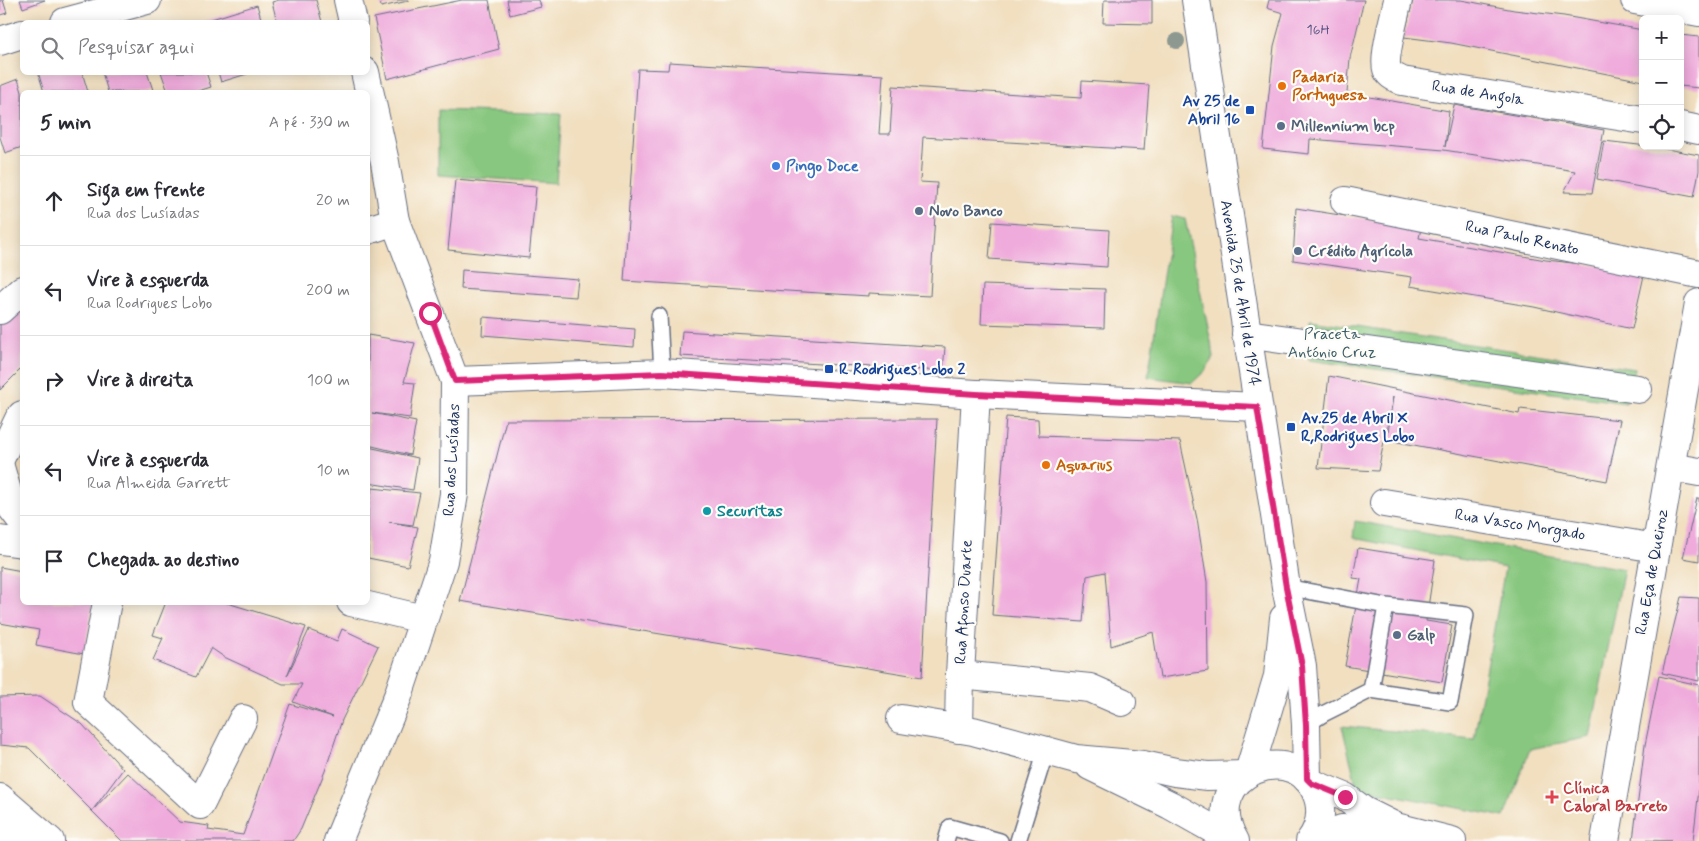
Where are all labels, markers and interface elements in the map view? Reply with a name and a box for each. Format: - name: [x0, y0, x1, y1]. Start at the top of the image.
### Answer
- map controls: [1639, 15, 1684, 150]
- button: +: [1639, 15, 1684, 60]
- search box: [20, 20, 370, 75]
- house number: 16H: [1306, 21, 1330, 39]
- icon: search: [38, 34, 66, 62]
- text: Pesquisar aqui: [78, 35, 194, 60]
- button: −: [1639, 60, 1684, 105]
- place label: Padaria Portuguesa: [1292, 67, 1367, 107]
- street label: Rua de Angola: [1430, 75, 1526, 112]
- marker: Padaria Portuguesa: [1276, 80, 1288, 92]
- place label: Av 25 de Abril 16: [1183, 91, 1240, 130]
- marker: Av 25 de Abril 16: [1244, 104, 1256, 116]
- button: locate: [1639, 105, 1684, 150]
- text: 5 min: [40, 109, 92, 137]
- text: A pé · 330 m: [269, 112, 350, 133]
- place label: Millennium bcp: [1291, 116, 1395, 137]
- marker: Millennium bcp: [1275, 120, 1287, 132]
- place label: Pingo Doce: [786, 156, 859, 179]
- marker: Pingo Doce: [770, 160, 782, 172]
- text: Siga em frente: [87, 178, 205, 203]
- icon: ahead: [40, 187, 68, 215]
- text: 20 m: [316, 190, 350, 211]
- street label: Avenida 25 de Abril de 1974: [1215, 198, 1265, 388]
- place label: Novo Banco: [929, 201, 1003, 222]
- text: Rua dos Lusíadas: [87, 203, 200, 224]
- marker: Novo Banco: [913, 205, 925, 217]
- street label: Rua Paulo Renato: [1463, 216, 1581, 260]
- place label: Crédito Agrícola: [1308, 241, 1413, 263]
- marker: Crédito Agrícola: [1292, 245, 1304, 257]
- text: Vire à esquerda: [87, 268, 209, 293]
- icon: left: [40, 277, 68, 305]
- text: 200 m: [306, 280, 350, 301]
- text: Rua Rodrigues Lobo: [87, 293, 212, 314]
- route start: [419, 302, 442, 325]
- park label: Praceta António Cruz: [1288, 324, 1376, 363]
- place label: R Rodrigues Lobo 2: [839, 359, 966, 382]
- marker: R Rodrigues Lobo 2: [823, 363, 835, 375]
- icon: right: [40, 367, 68, 395]
- text: Vire à direita: [87, 368, 193, 393]
- text: 100 m: [307, 370, 350, 391]
- street label: Rua dos Lusíadas: [439, 403, 465, 517]
- place label: Av.25 de Abril X R,Rodrigues Lobo: [1301, 408, 1414, 449]
- marker: Av.25 de Abril X R,Rodrigues Lobo: [1285, 421, 1297, 433]
- text: Vire à esquerda: [87, 448, 209, 473]
- place label: Aquarius: [1056, 455, 1113, 476]
- icon: left: [40, 457, 68, 485]
- marker: Aquarius: [1040, 459, 1052, 471]
- text: 10 m: [317, 460, 350, 481]
- text: Rua Almeida Garrett: [87, 473, 231, 494]
- place label: Securitas: [717, 501, 783, 522]
- street label: Rua Vasco Morgado: [1453, 504, 1587, 547]
- marker: Securitas: [701, 505, 713, 517]
- street label: Rua Eça de Queiroz: [1631, 507, 1673, 637]
- street label: Rua Afonso Duarte: [950, 539, 980, 665]
- icon: arrive: [40, 547, 68, 575]
- text: Chegada ao destino: [87, 548, 239, 573]
- place label: Galp: [1407, 625, 1436, 646]
- marker: Galp: [1391, 629, 1403, 641]
- place label: Clínica Cabral Barreto: [1563, 778, 1668, 817]
- route end: [1334, 786, 1357, 809]
- marker: Clínica Cabral Barreto: [1545, 790, 1559, 804]

